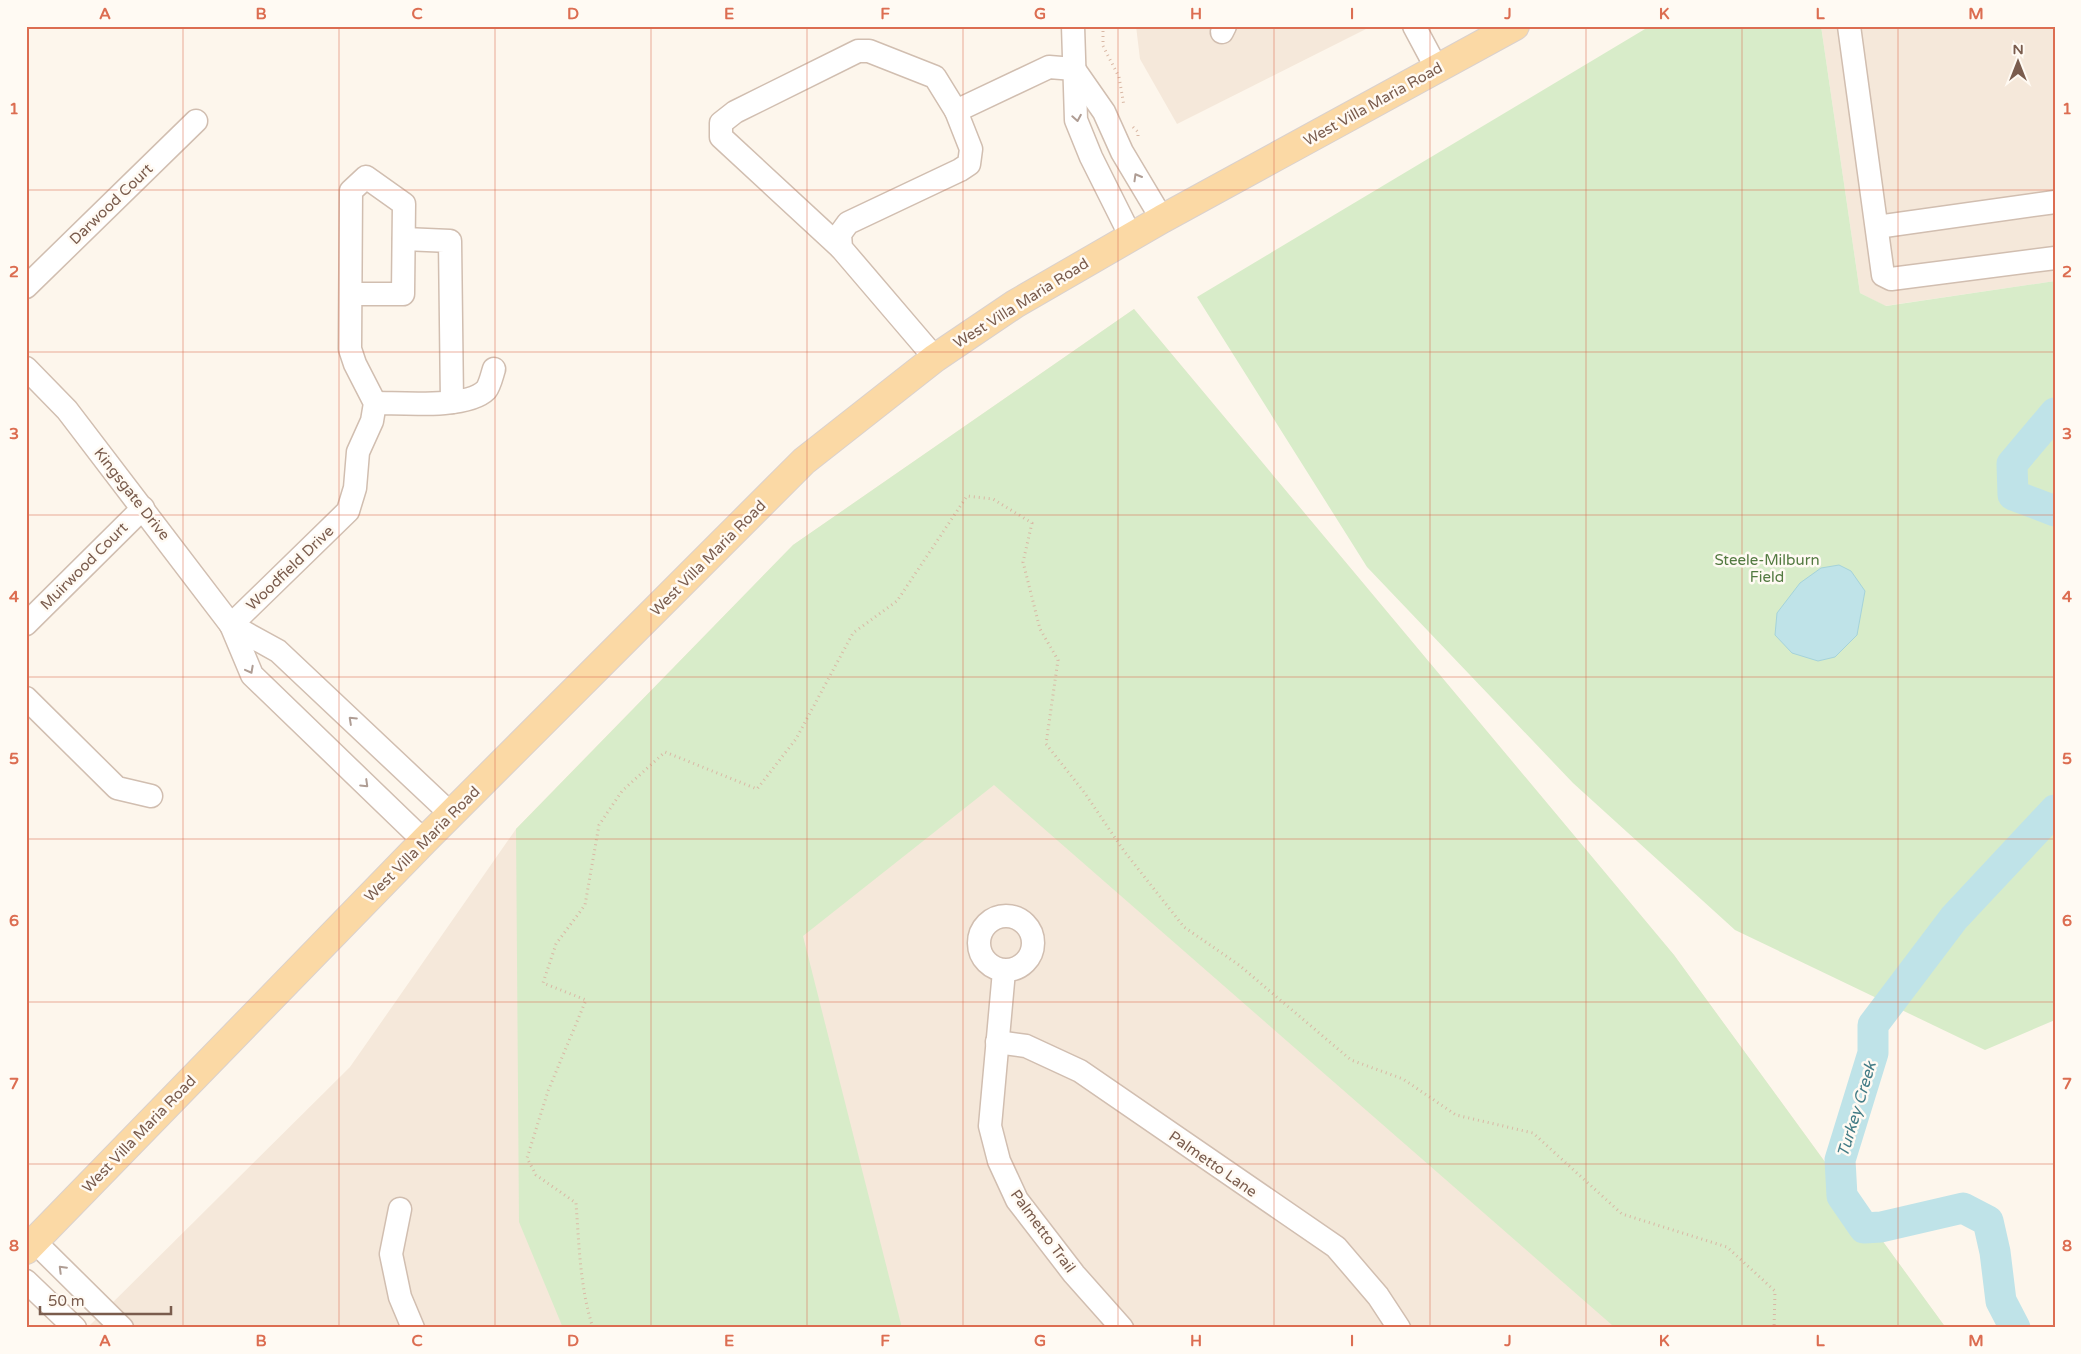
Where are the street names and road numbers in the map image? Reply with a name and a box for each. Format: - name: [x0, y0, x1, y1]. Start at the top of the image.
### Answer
- street label: West Villa Maria Road: [1300, 58, 1446, 150]
- street label: Darwood Court: [66, 160, 156, 248]
- street label: West Villa Maria Road: [950, 254, 1092, 352]
- street label: Kingsgate Drive: [90, 444, 174, 544]
- street label: West Villa Maria Road: [646, 496, 770, 620]
- street label: Muirwood Court: [37, 518, 132, 613]
- street label: Woodfield Drive: [243, 522, 337, 614]
- street label: West Villa Maria Road: [360, 782, 484, 906]
- street label: West Villa Maria Road: [78, 1072, 200, 1196]
- street label: Palmetto Lane: [1166, 1127, 1260, 1201]
- street label: Palmetto Trail: [1007, 1186, 1079, 1276]

